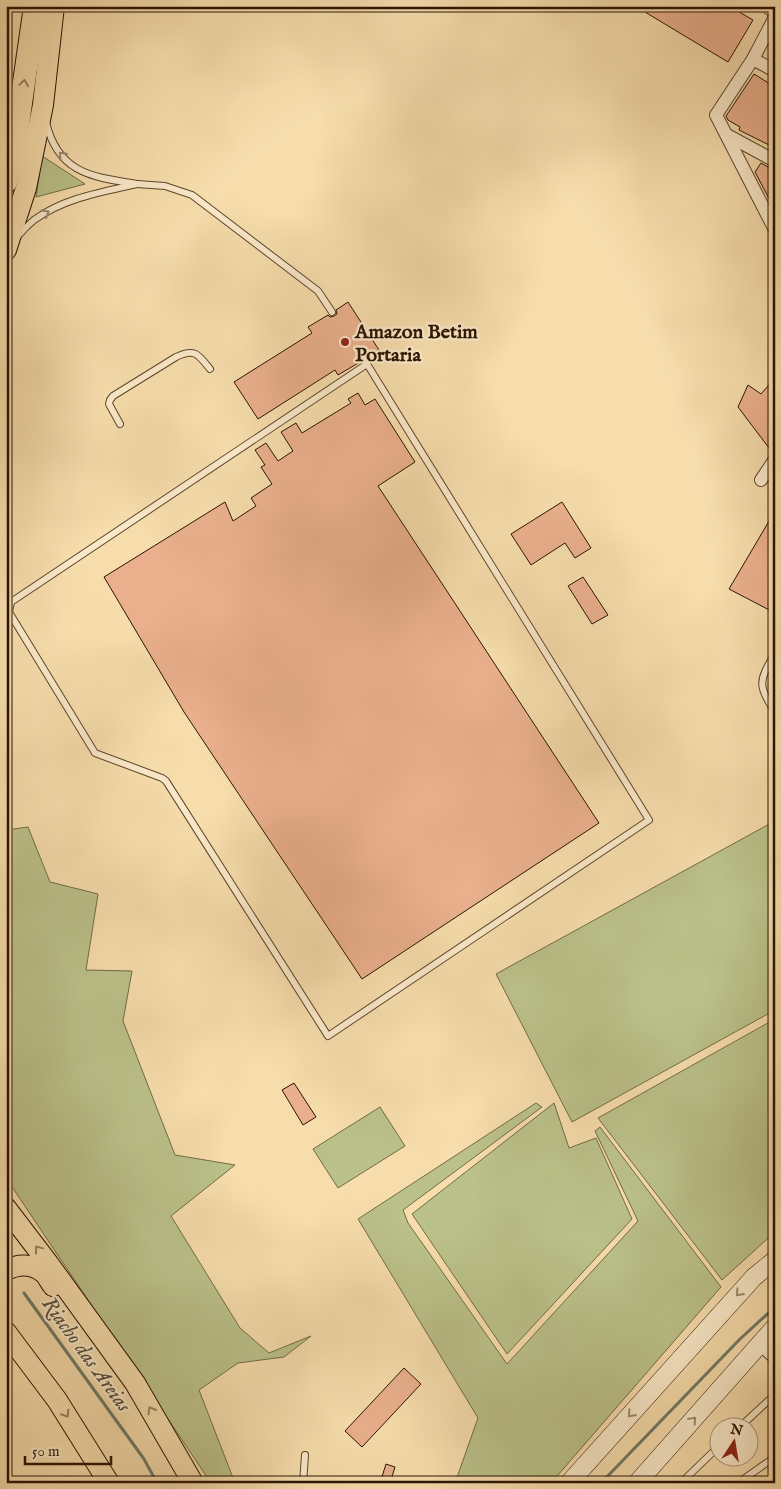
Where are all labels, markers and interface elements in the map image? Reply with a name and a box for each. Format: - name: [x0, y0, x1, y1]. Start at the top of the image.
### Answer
- one-way arrow: [18, 78, 28, 87]
- one-way arrow: [59, 152, 68, 161]
- one-way arrow: [40, 210, 49, 220]
- place label: Amazon Betim Portaria: [354, 320, 478, 368]
- marker: Amazon Betim Portaria: [339, 336, 351, 348]
- one-way arrow: [35, 1246, 43, 1255]
- one-way arrow: [736, 1287, 745, 1296]
- water label: Riacho das Areias: [35, 1292, 137, 1419]
- one-way arrow: [148, 1407, 158, 1416]
- one-way arrow: [60, 1408, 69, 1418]
- one-way arrow: [627, 1408, 636, 1417]
- north arrow: [708, 1416, 758, 1466]
- one-way arrow: [687, 1417, 695, 1426]
- text: N: [728, 1420, 744, 1440]
- scale bar: [25, 1434, 111, 1466]
- text: 50 m: [32, 1442, 60, 1461]

